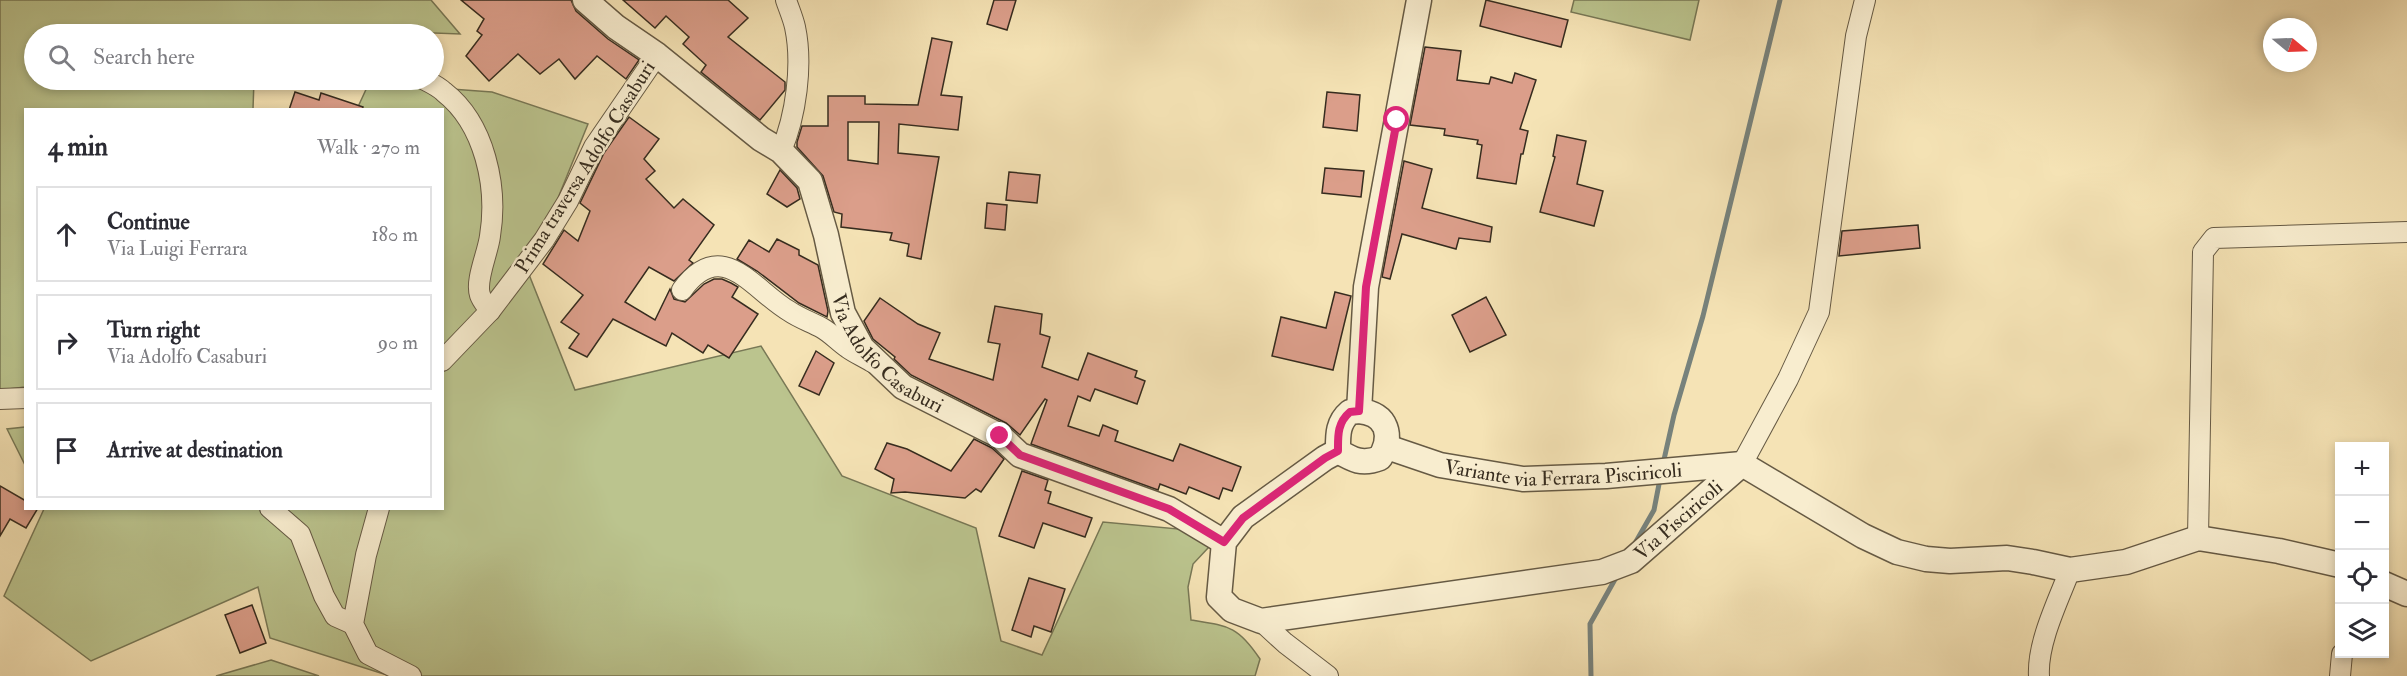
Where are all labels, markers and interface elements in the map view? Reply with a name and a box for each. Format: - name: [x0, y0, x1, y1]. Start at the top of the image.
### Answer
- north arrow: [2263, 18, 2317, 72]
- search box: [24, 24, 444, 90]
- icon: search: [45, 41, 78, 74]
- text: Search here: [93, 43, 195, 71]
- street label: Prima traversa Adolfo Casaburi: [509, 56, 661, 278]
- route start: [1383, 106, 1409, 132]
- text: 4 min: [48, 131, 108, 163]
- text: Walk · 270 m: [317, 135, 420, 160]
- text: Continue: [107, 208, 190, 236]
- icon: ahead: [50, 218, 83, 251]
- text: 180 m: [371, 222, 418, 247]
- text: Via Luigi Ferrara: [107, 236, 248, 261]
- street label: Via Adolfo Casaburi: [827, 291, 948, 418]
- text: Turn right: [107, 316, 200, 344]
- icon: right: [50, 326, 83, 359]
- text: 90 m: [378, 330, 418, 355]
- text: Via Adolfo Casaburi: [107, 344, 267, 369]
- route end: [986, 422, 1012, 448]
- icon: arrive: [50, 434, 83, 467]
- text: Arrive at destination: [107, 436, 283, 464]
- map controls: [2335, 442, 2389, 658]
- button: +: [2335, 442, 2389, 496]
- street label: Variante via Ferrara Pisciricoli: [1443, 453, 1683, 491]
- street label: Via Pisciricoli: [1629, 474, 1728, 565]
- button: −: [2335, 496, 2389, 550]
- button: locate: [2335, 550, 2389, 604]
- button: layers: [2335, 604, 2389, 658]

